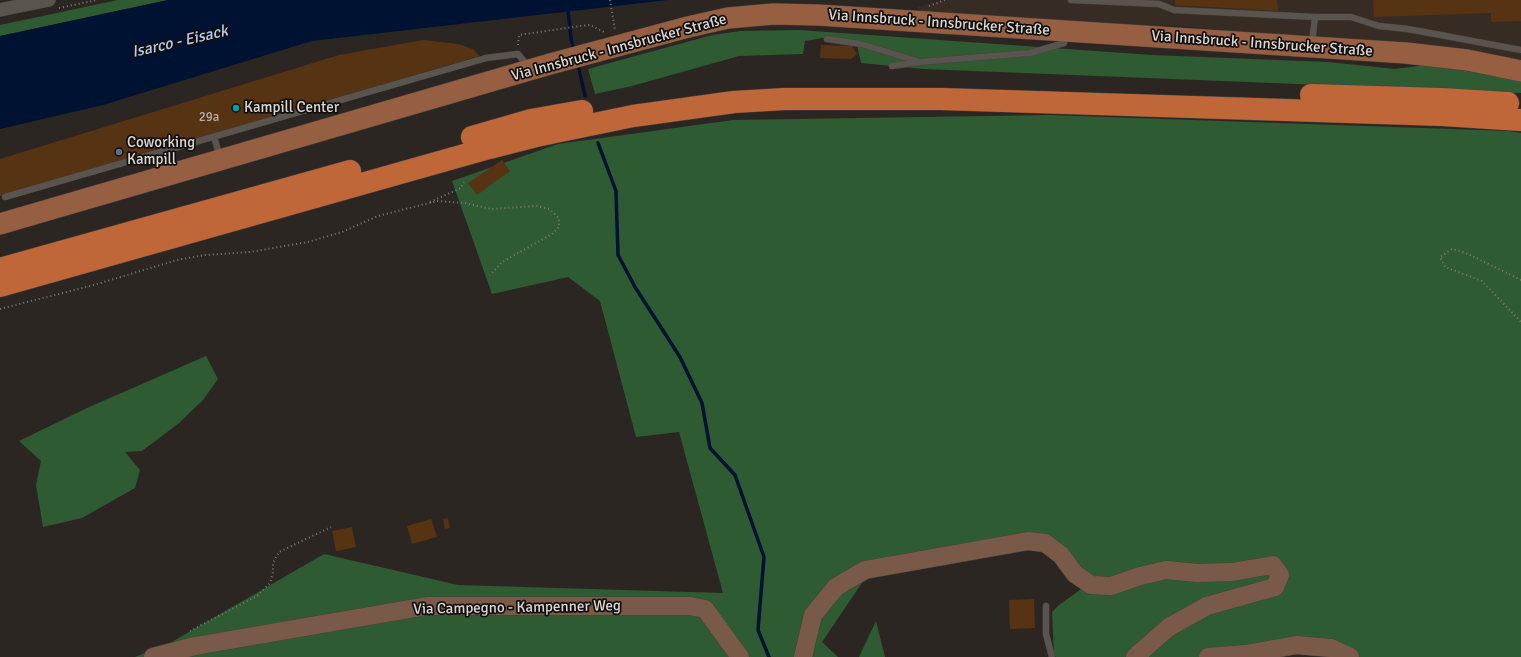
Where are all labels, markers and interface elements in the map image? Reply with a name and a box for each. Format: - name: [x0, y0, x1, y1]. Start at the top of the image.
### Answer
- street label: Via Innsbruck - Innsbrucker Straße: [828, 6, 1050, 40]
- street label: Via Innsbruck - Innsbrucker Straße: [509, 11, 729, 85]
- water label: Isarco - Eisack: [130, 22, 230, 62]
- street label: Via Innsbruck - Innsbrucker Straße: [1151, 27, 1373, 61]
- place label: Kampill Center: [244, 99, 339, 117]
- marker: Kampill Center: [231, 103, 241, 113]
- house number: 29a: [199, 110, 219, 126]
- place label: Coworking Kampill: [127, 134, 195, 169]
- marker: Coworking Kampill: [114, 147, 124, 157]
- street label: Via Campegno - Kampenner Weg: [413, 597, 621, 619]

